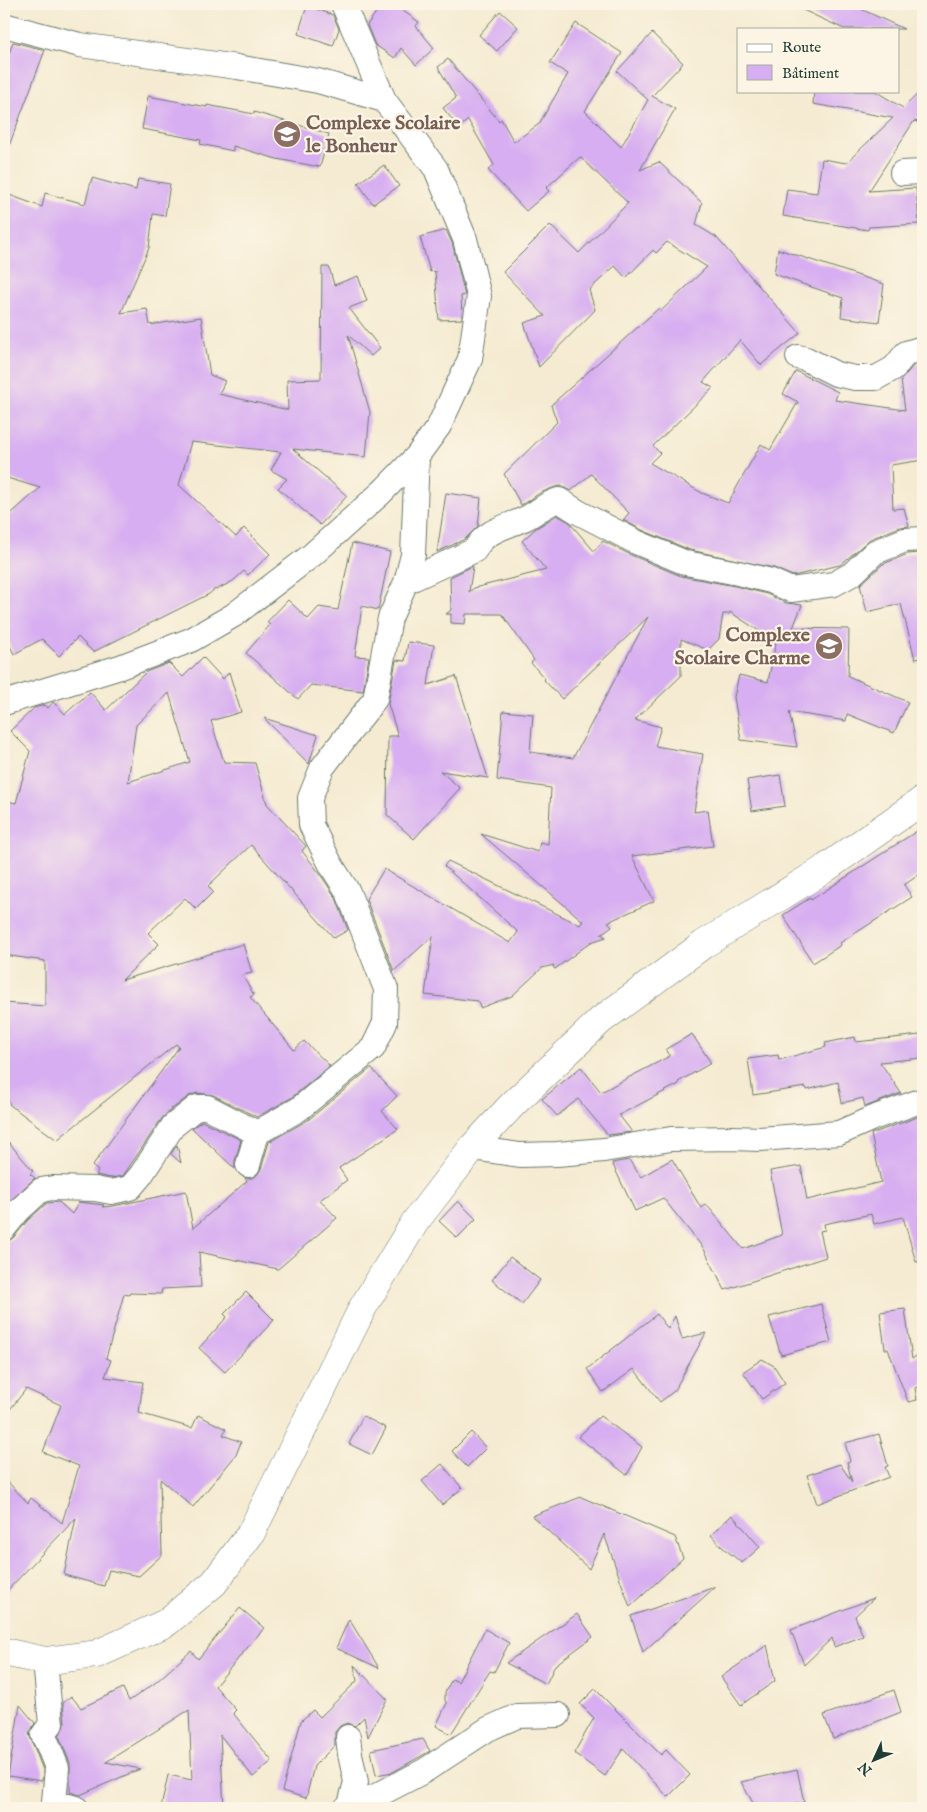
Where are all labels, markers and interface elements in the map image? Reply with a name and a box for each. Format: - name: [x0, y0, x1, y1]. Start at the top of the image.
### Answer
- legend: [737, 28, 900, 92]
- text: Route: [782, 38, 821, 57]
- text: Bâtiment: [782, 64, 839, 83]
- place label: Complexe Scolaire le Bonheur: [305, 111, 461, 159]
- school or university icon: Complexe Scolaire le Bonheur: [272, 119, 302, 149]
- place label: Complexe Scolaire Charme: [675, 623, 811, 671]
- school or university icon: Complexe Scolaire Charme: [814, 631, 844, 661]
- north arrow: [850, 1734, 900, 1784]
- text: N: [855, 1758, 877, 1780]

